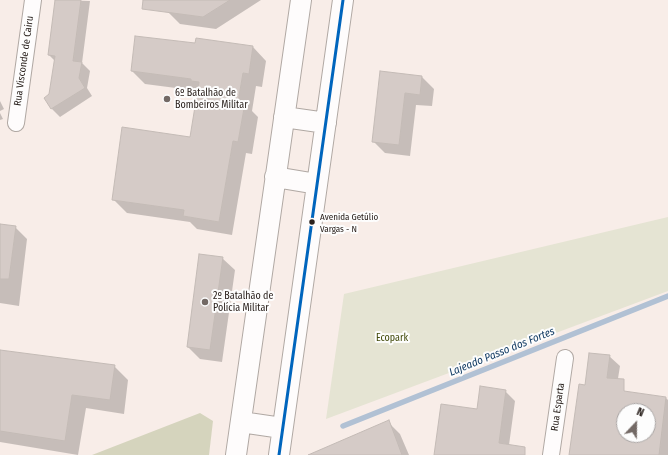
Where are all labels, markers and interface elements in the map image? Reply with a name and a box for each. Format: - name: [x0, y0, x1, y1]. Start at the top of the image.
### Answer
- street label: Rua Visconde de Cairu: [12, 15, 36, 107]
- place label: 6º Batalhão de Bombeiros Militar: [175, 87, 248, 110]
- marker: 6º Batalhão de Bombeiros Militar: [162, 94, 172, 104]
- place label: Avenida Getúlio Vargas - N: [320, 212, 378, 233]
- marker: Avenida Getúlio Vargas - N: [307, 217, 317, 227]
- place label: 2º Batalhão de Polícia Militar: [213, 290, 273, 314]
- marker: 2º Batalhão de Polícia Militar: [200, 297, 210, 307]
- water label: Lajeado Passo dos Fortes: [447, 325, 557, 379]
- park label: Ecopark: [376, 332, 408, 344]
- street label: Rua Esparta: [549, 382, 567, 432]
- north arrow: [616, 403, 656, 443]
- text: N: [635, 405, 646, 420]

